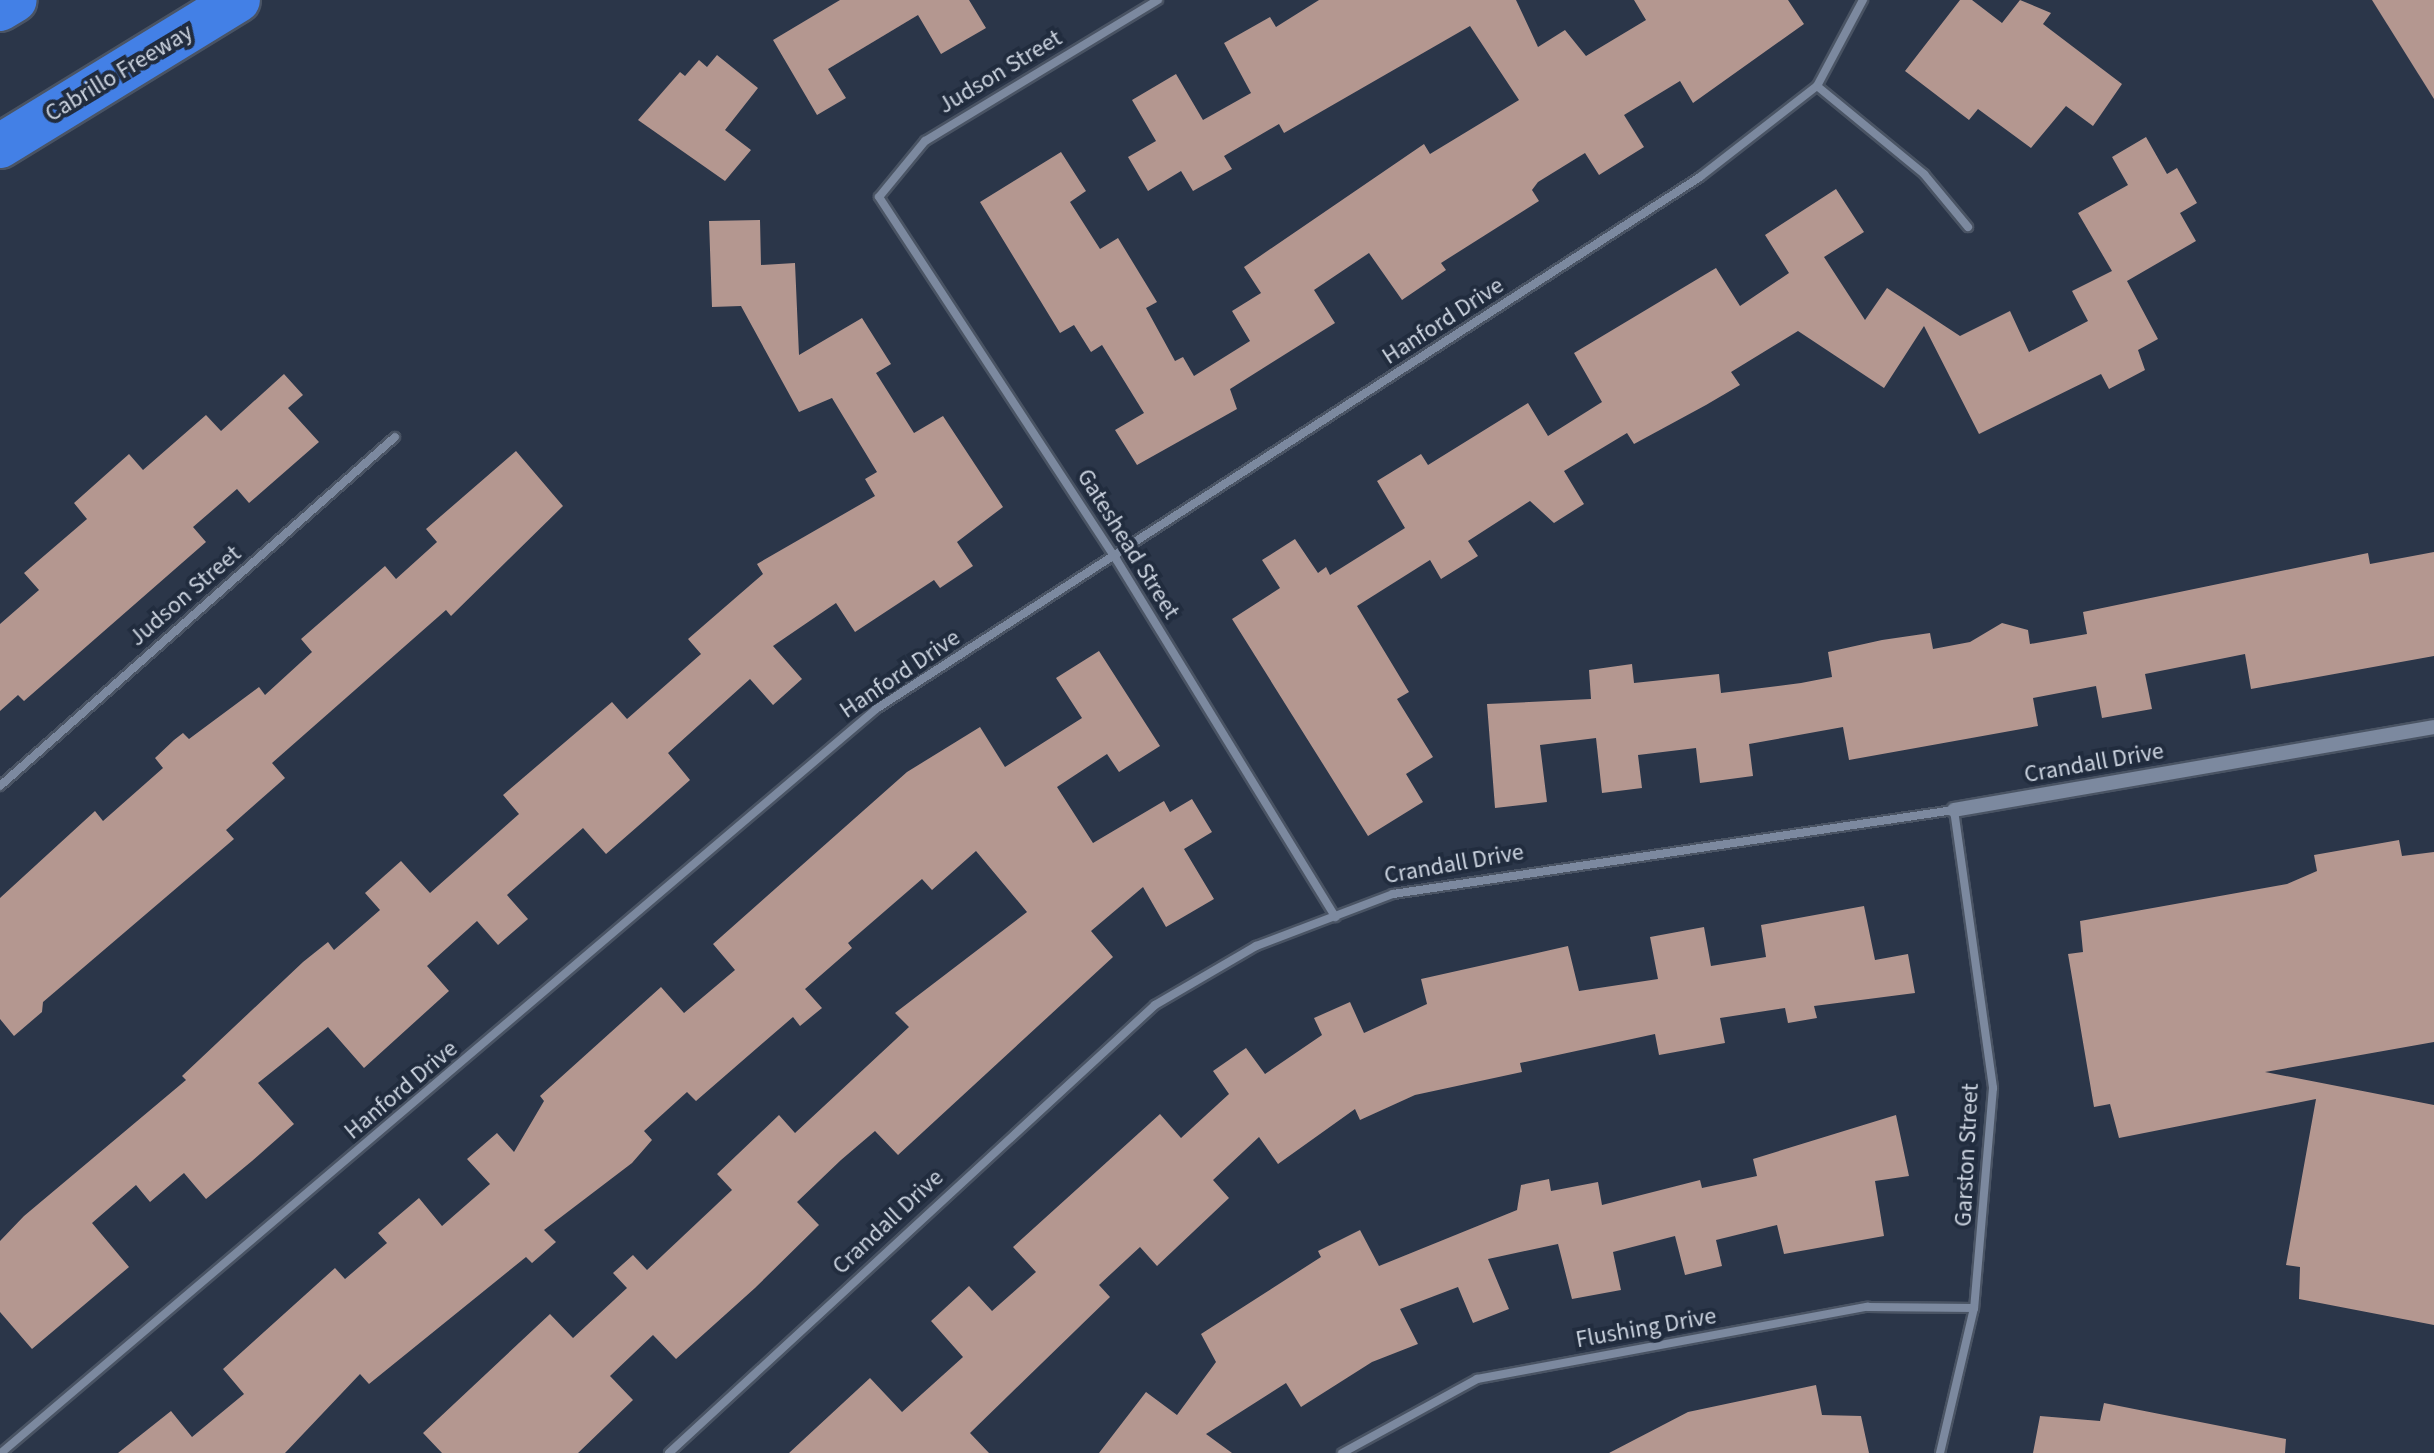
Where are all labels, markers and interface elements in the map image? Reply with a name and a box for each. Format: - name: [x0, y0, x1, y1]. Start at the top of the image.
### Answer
- street label: Cabrillo Freeway: [40, 18, 198, 128]
- street label: Judson Street: [933, 24, 1067, 120]
- street label: Hanford Drive: [1377, 271, 1509, 371]
- street label: Gateshead Street: [1070, 464, 1186, 624]
- street label: Judson Street: [123, 540, 247, 652]
- street label: Hanford Drive: [834, 623, 966, 725]
- street label: Crandall Drive: [2022, 737, 2166, 789]
- street label: Crandall Drive: [1382, 838, 1526, 890]
- street label: Hanford Drive: [339, 1034, 463, 1146]
- street label: Garston Street: [1949, 1083, 1985, 1227]
- street label: Crandall Drive: [827, 1163, 949, 1281]
- street label: Flushing Drive: [1574, 1301, 1718, 1355]

